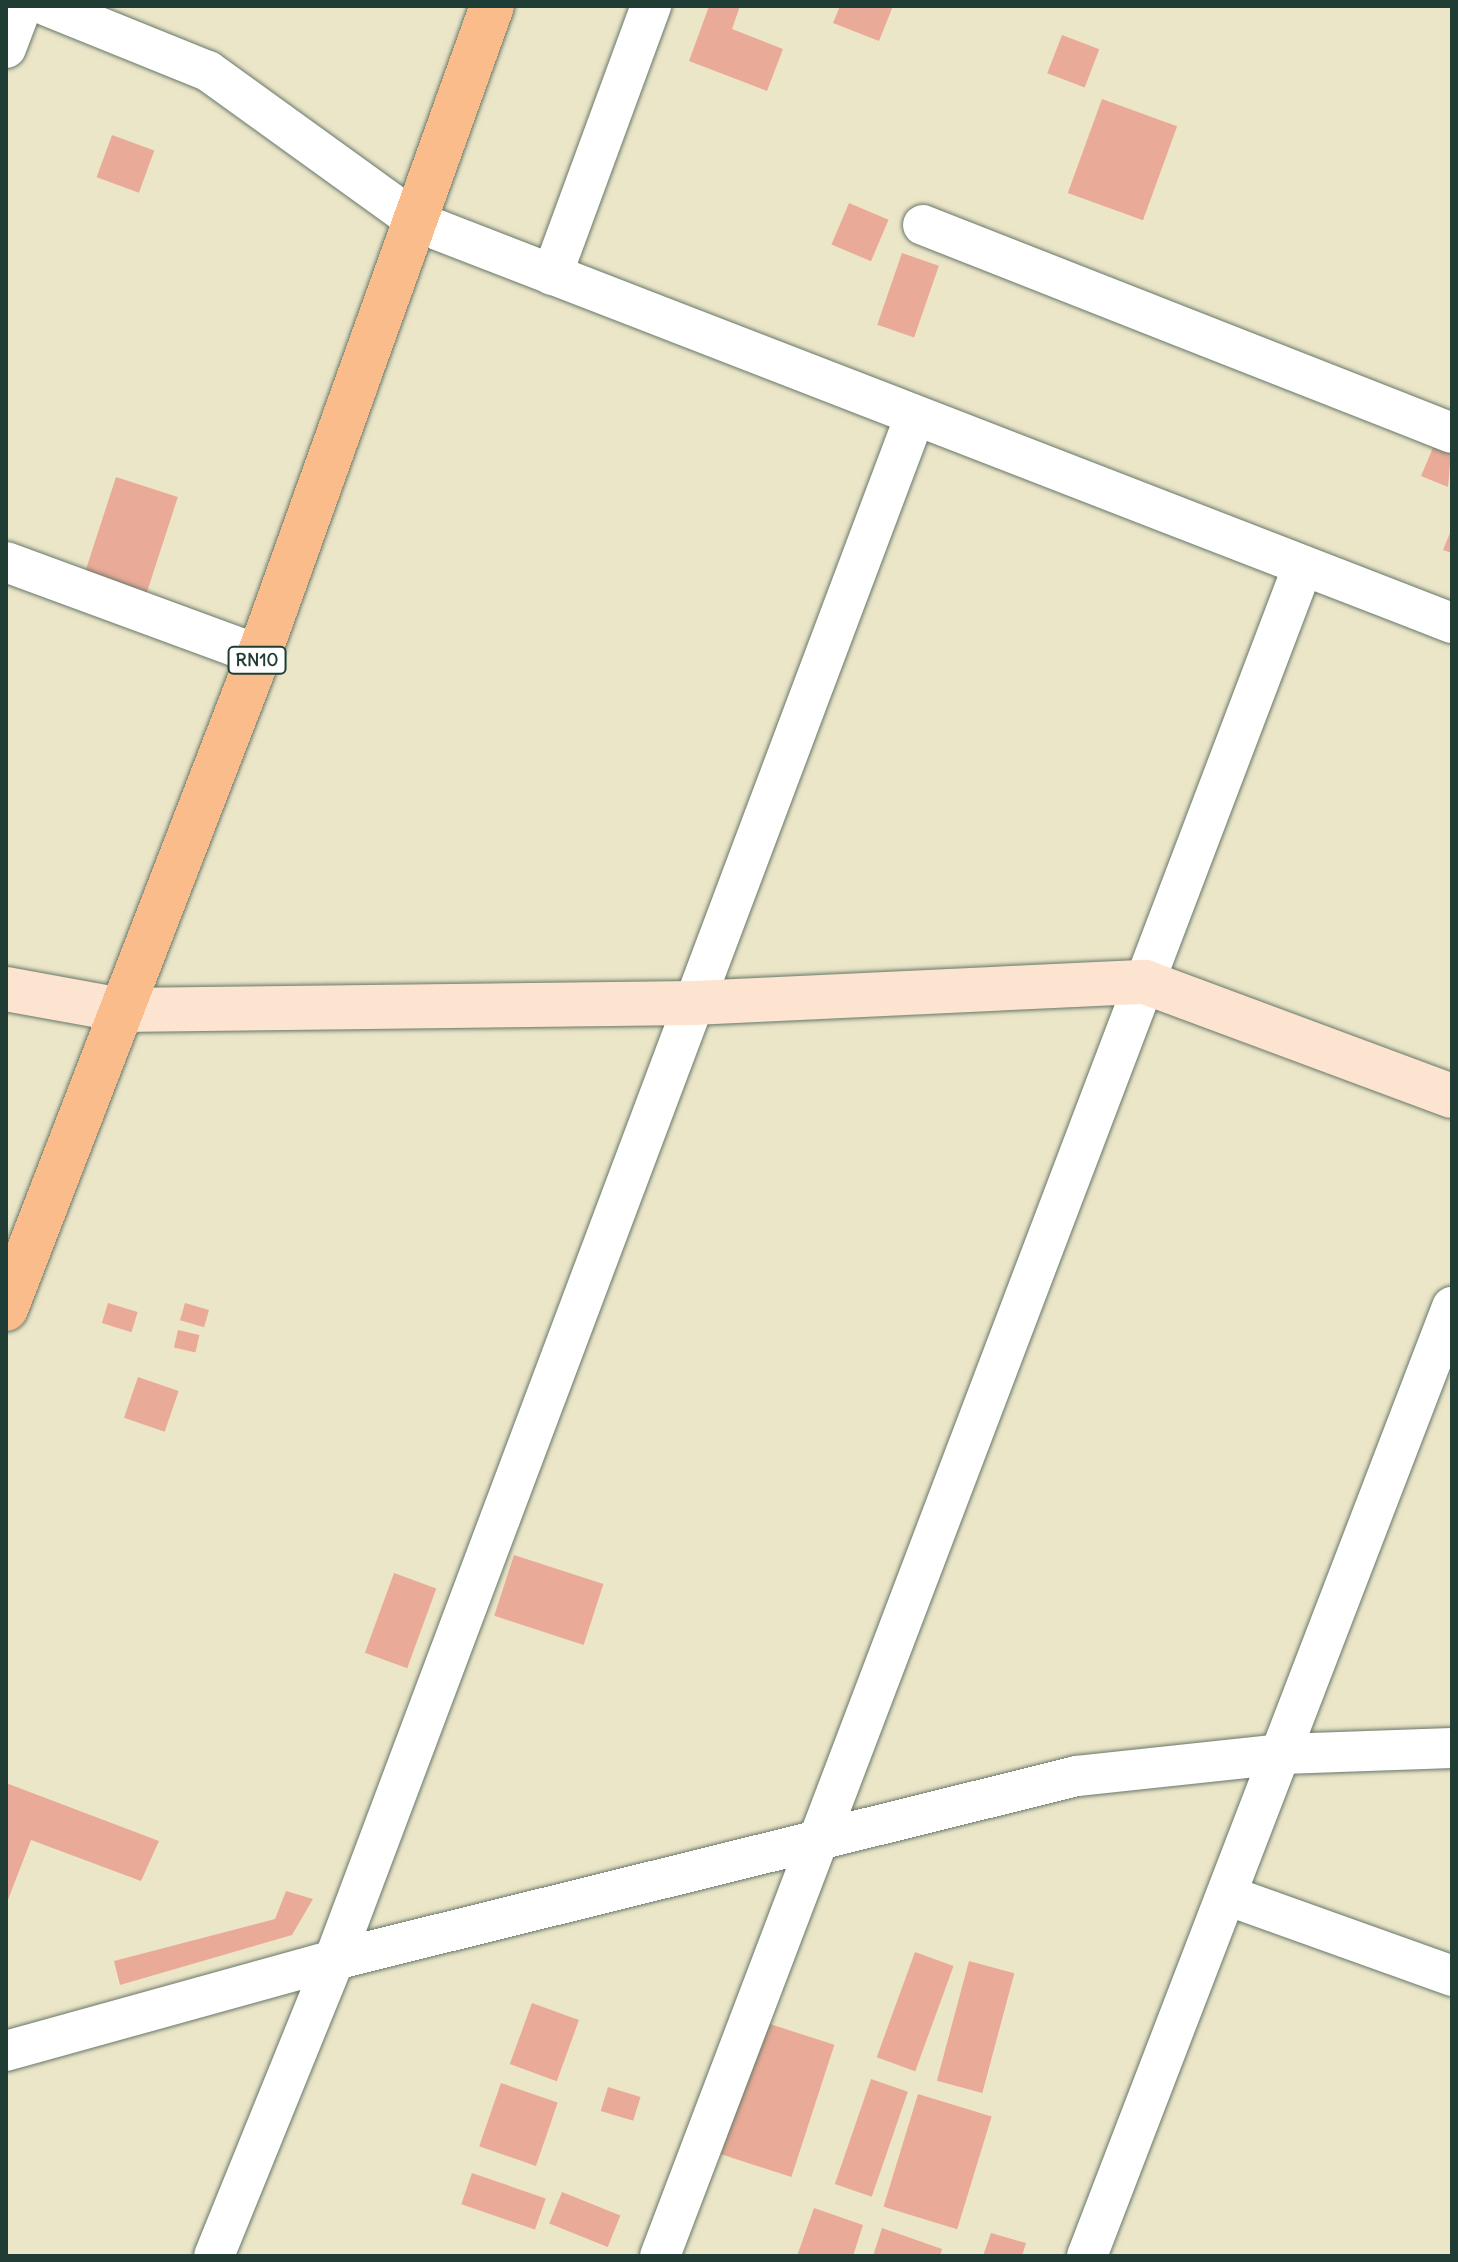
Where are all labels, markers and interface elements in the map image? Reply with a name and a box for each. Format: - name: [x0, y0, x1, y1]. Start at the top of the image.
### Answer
- road number: RN10: [227, 646, 287, 674]

